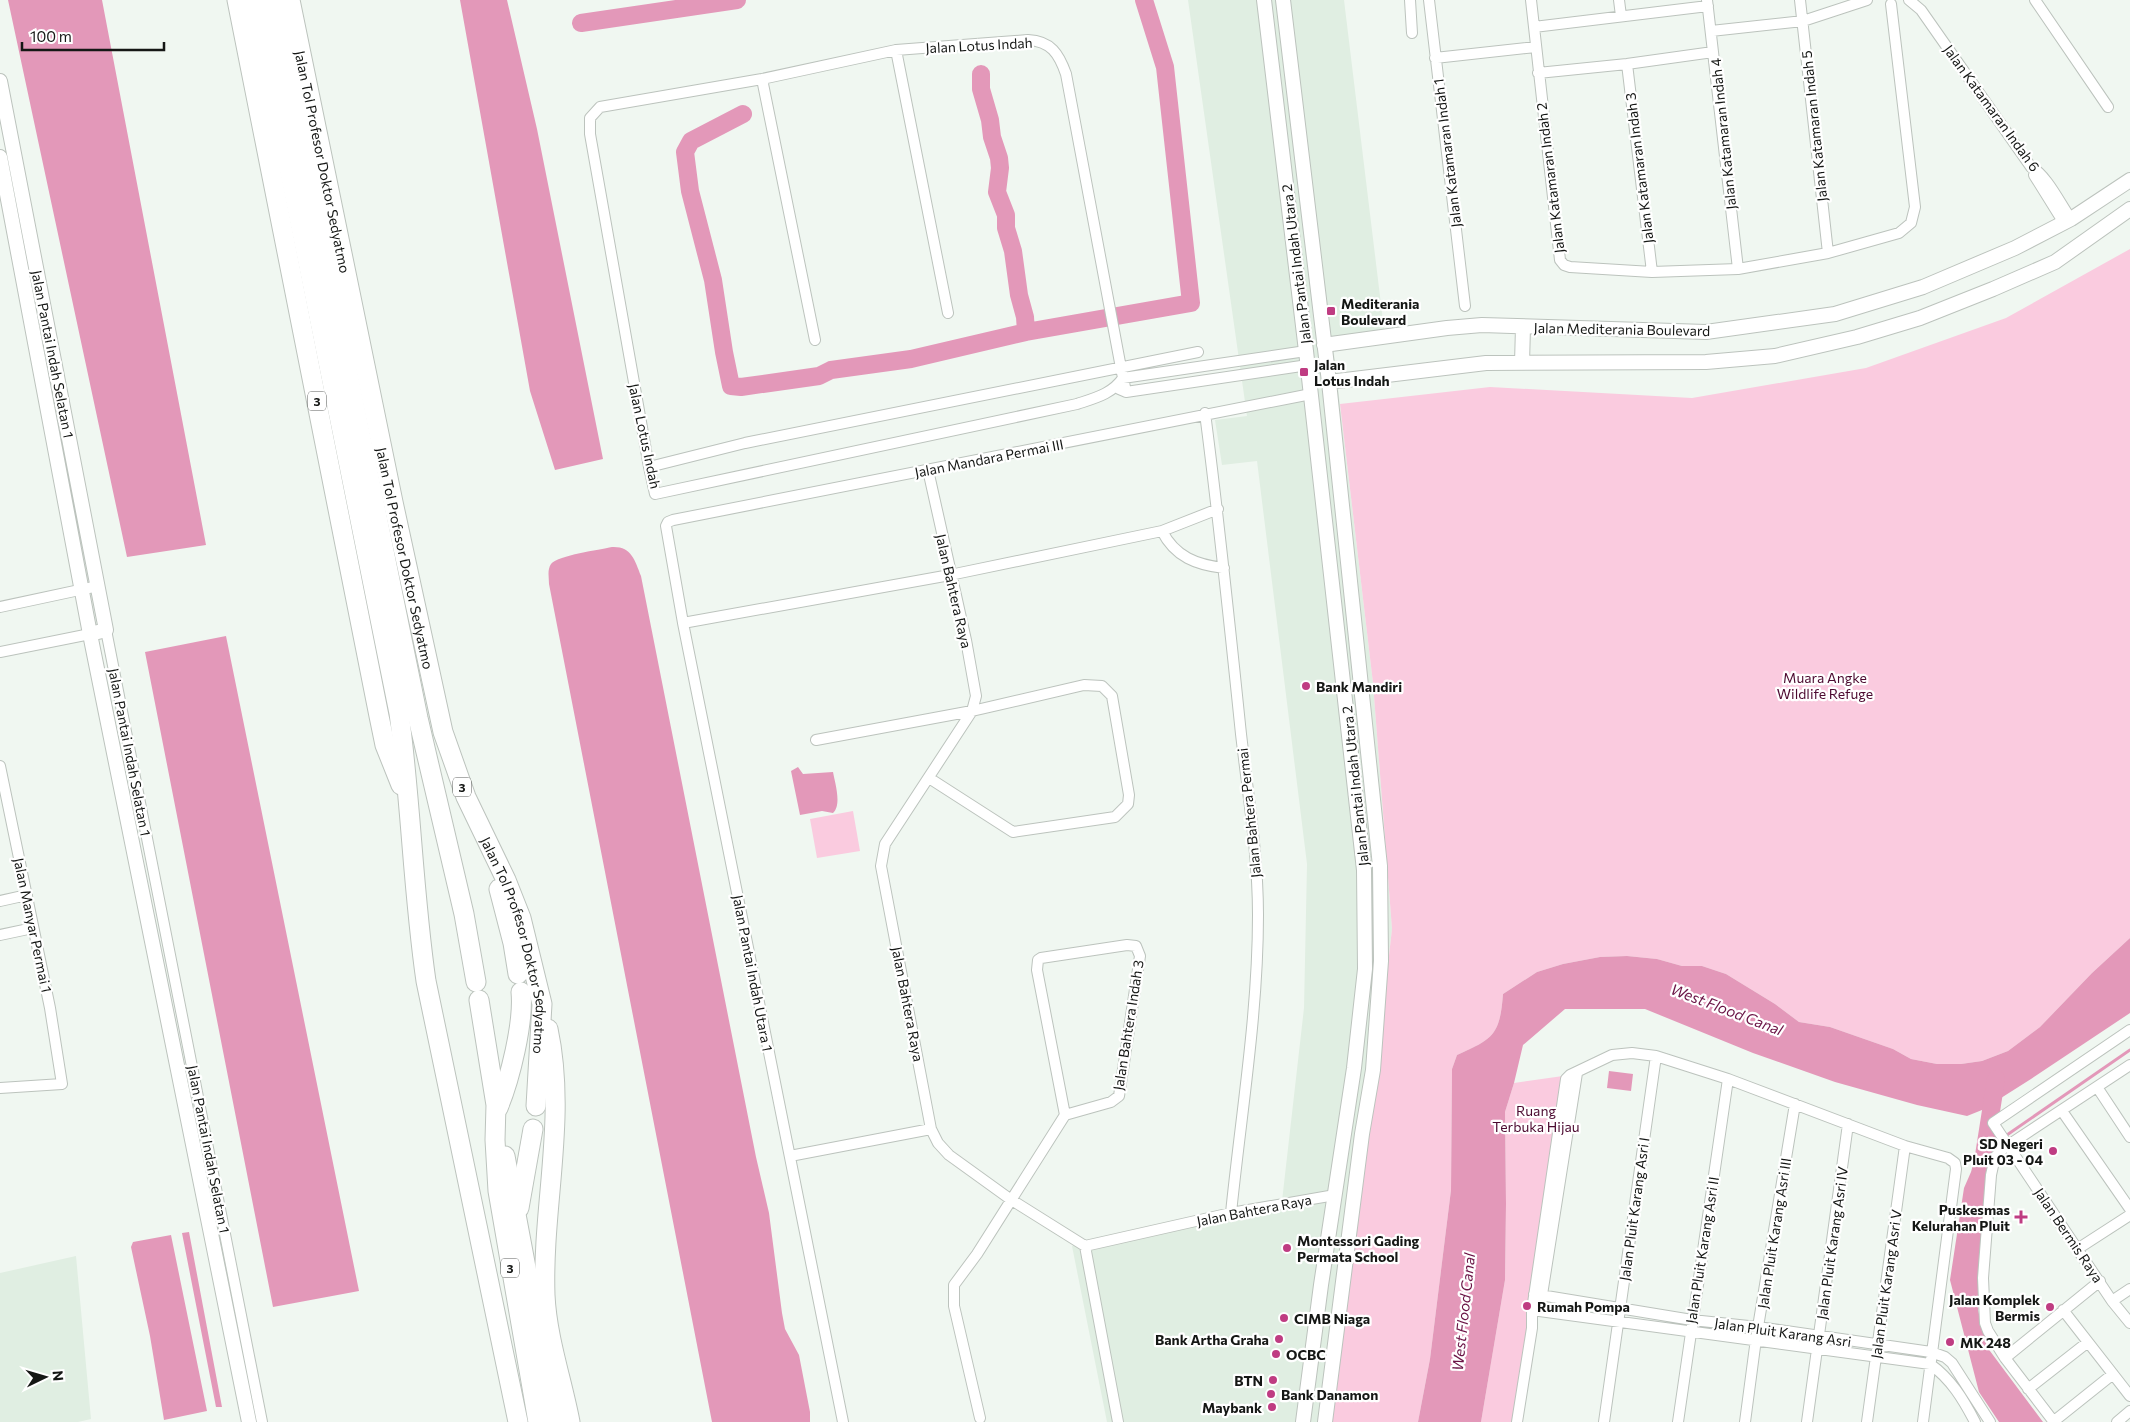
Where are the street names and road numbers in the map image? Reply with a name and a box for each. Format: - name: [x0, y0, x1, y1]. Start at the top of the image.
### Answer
- street label: Jalan Lotus Indah: [925, 34, 1033, 56]
- street label: Jalan Katamaran Indah 6: [1940, 41, 2044, 175]
- street label: Jalan Tol Profesor Doktor Sedyatmo: [292, 49, 354, 274]
- street label: Jalan Katamaran Indah 5: [1798, 50, 1830, 202]
- street label: Jalan Katamaran Indah 4: [1707, 57, 1739, 211]
- street label: Jalan Katamaran Indah 1: [1429, 78, 1465, 228]
- street label: Jalan Katamaran Indah 3: [1621, 92, 1657, 244]
- street label: Jalan Katamaran Indah 2: [1532, 102, 1568, 254]
- street label: Jalan Pantai Indah Utara 2: [1278, 183, 1314, 345]
- street label: Jalan Pantai Indah Selatan 1: [28, 269, 78, 439]
- street label: Jalan Mediterania Boulevard: [1534, 319, 1710, 339]
- street label: Jalan Lotus Indah: [626, 382, 664, 490]
- road number: 3: [308, 392, 326, 411]
- street label: Jalan Mandara Permai III: [913, 435, 1065, 481]
- street label: Jalan Tol Profesor Doktor Sedyatmo: [373, 446, 438, 671]
- street label: Jalan Bahtera Raya: [933, 532, 975, 650]
- street label: Jalan Pantai Indah Selatan 1: [105, 667, 155, 837]
- street label: Jalan Pantai Indah Utara 2: [1338, 705, 1372, 867]
- street label: Jalan Bahtera Permai: [1234, 747, 1264, 879]
- road number: 3: [453, 778, 471, 796]
- street label: Jalan Tol Profesor Doktor Sedyatmo: [478, 834, 551, 1054]
- street label: Jalan Manyar Permai 1: [10, 856, 56, 994]
- street label: Jalan Pantai Indah Utara 1: [729, 893, 777, 1053]
- street label: Jalan Bahtera Raya: [889, 945, 927, 1063]
- street label: Jalan Bahtera Indah 3: [1109, 959, 1147, 1091]
- street label: Jalan Pantai Indah Selatan 1: [184, 1064, 234, 1234]
- street label: Jalan Pluit Karang Asri I: [1616, 1136, 1652, 1282]
- street label: Jalan Pluit Karang Asri III: [1754, 1156, 1794, 1310]
- street label: Jalan Pluit Karang Asri IV: [1813, 1165, 1851, 1321]
- street label: Jalan Pluit Karang Asri II: [1682, 1175, 1722, 1325]
- street label: Jalan Bermis Raya: [2031, 1184, 2107, 1286]
- street label: Jalan Bahtera Raya: [1195, 1191, 1313, 1229]
- street label: Jalan Pluit Karang Asri V: [1867, 1208, 1905, 1360]
- road number: 3: [501, 1258, 519, 1278]
- street label: Jalan Pluit Karang Asri: [1713, 1314, 1853, 1350]

